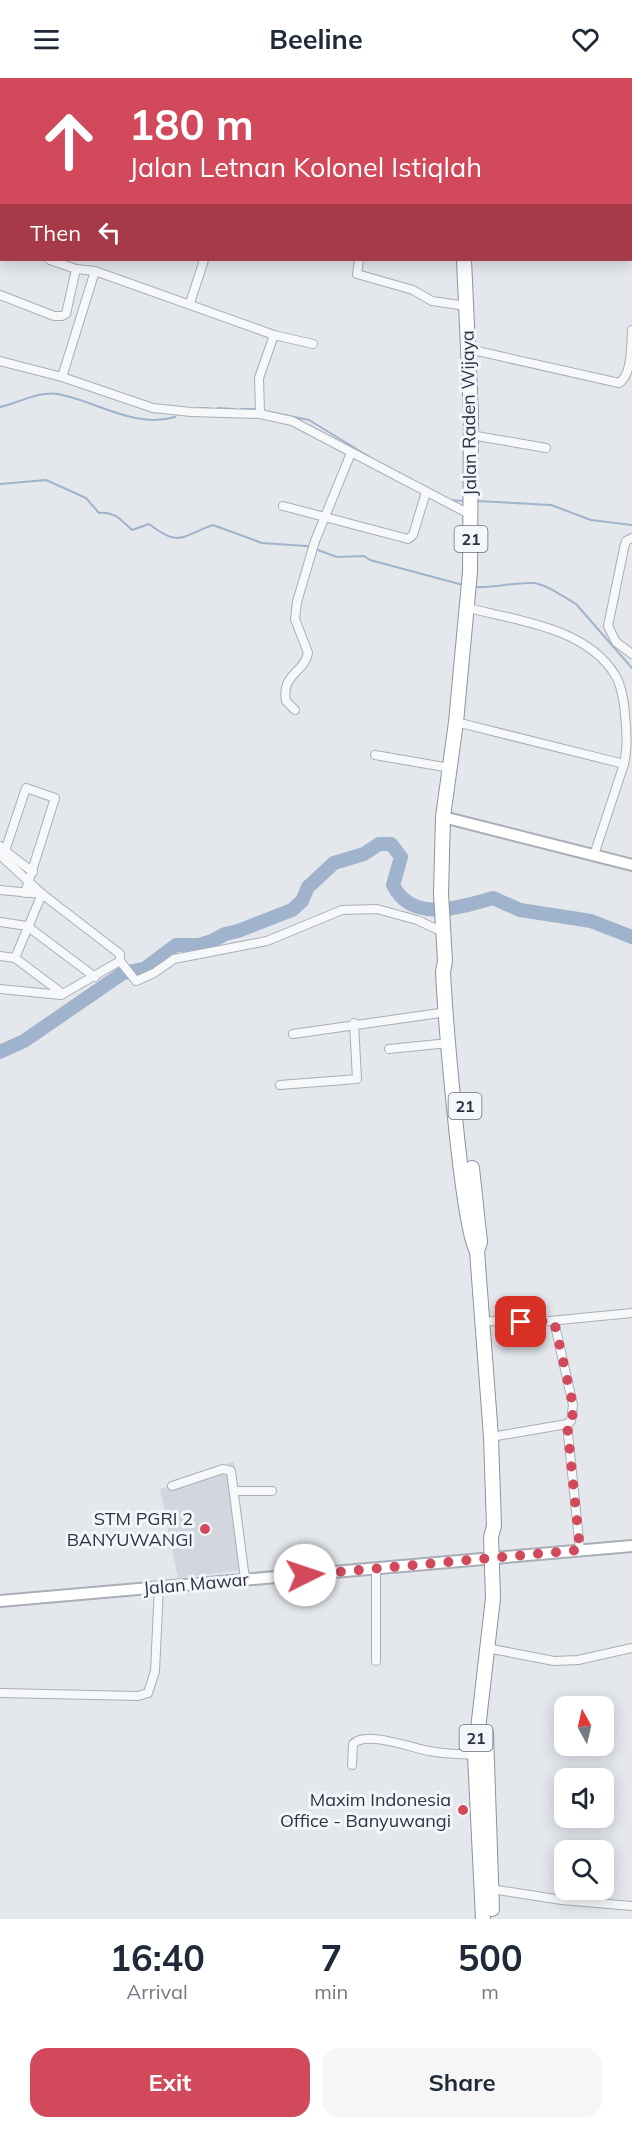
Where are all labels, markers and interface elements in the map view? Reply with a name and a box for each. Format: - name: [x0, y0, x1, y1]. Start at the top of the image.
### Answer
- text: Beeline: [269, 22, 363, 56]
- icon: menu: [30, 23, 63, 56]
- icon: heart: [569, 23, 602, 56]
- text: 180 m: [129, 98, 254, 151]
- icon: ahead: [30, 102, 108, 180]
- text: Jalan Letnan Kolonel Istiqlah: [129, 150, 482, 184]
- icon: left: [93, 216, 126, 249]
- text: Then: [30, 219, 81, 247]
- street label: Jalan Raden Wijaya: [456, 330, 481, 496]
- road number: 21: [454, 526, 488, 552]
- road number: 21: [448, 1093, 482, 1119]
- pin: [495, 1296, 546, 1347]
- icon: arrive: [504, 1305, 537, 1338]
- place label: STM PGRI 2 BANYUWANGI: [67, 1507, 193, 1551]
- marker: STM PGRI 2 BANYUWANGI: [198, 1522, 212, 1536]
- position arrow: [273, 1543, 337, 1607]
- street label: Jalan Mawar: [142, 1567, 250, 1600]
- north arrow: [554, 1696, 614, 1756]
- map controls: [554, 1696, 614, 1900]
- road number: 21: [460, 1725, 492, 1751]
- button: sound: [554, 1768, 614, 1828]
- place label: Maxim Indonesia Office - Banyuwangi: [280, 1788, 451, 1832]
- marker: Maxim Indonesia Office - Banyuwangi: [456, 1803, 470, 1817]
- button: search: [554, 1840, 614, 1900]
- text: 16:40: [109, 1935, 205, 1980]
- text: 7: [320, 1935, 342, 1980]
- text: 500: [458, 1935, 523, 1980]
- text: Arrival: [127, 1979, 188, 2004]
- text: min: [314, 1979, 348, 2004]
- text: m: [481, 1979, 499, 2004]
- button: Exit: [30, 2048, 310, 2117]
- button: Share: [322, 2048, 602, 2117]

